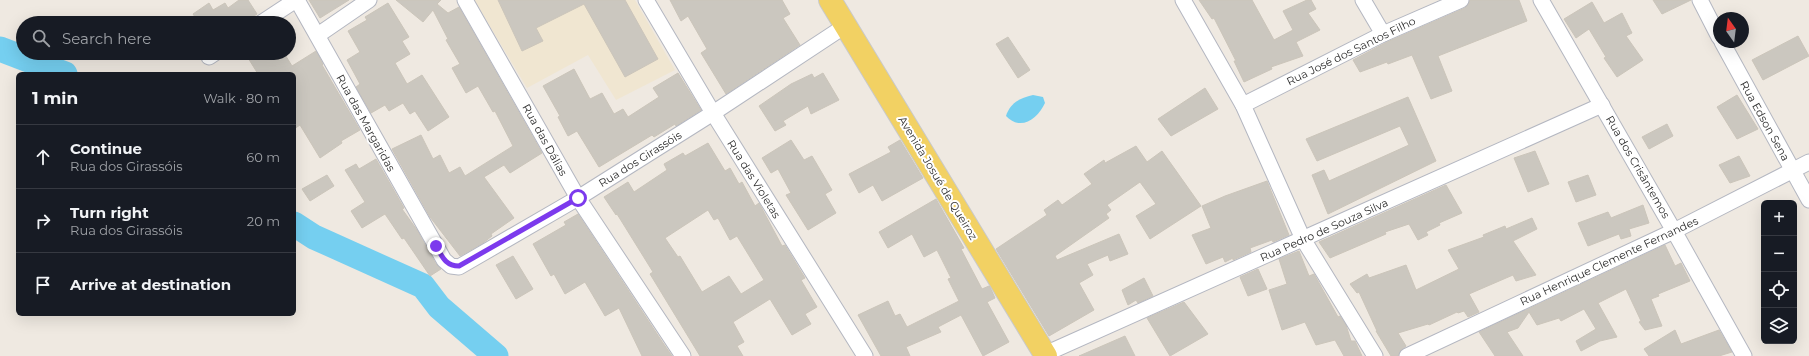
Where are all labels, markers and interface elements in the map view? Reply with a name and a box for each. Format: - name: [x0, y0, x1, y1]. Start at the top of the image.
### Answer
- north arrow: [1713, 12, 1749, 48]
- street label: Rua José dos Santos Filho: [1284, 14, 1418, 88]
- search box: [16, 16, 296, 60]
- icon: search: [30, 27, 52, 49]
- text: Search here: [62, 29, 151, 48]
- street label: Rua das Margaridas: [334, 72, 399, 175]
- street label: Rua Edson Sena: [1737, 79, 1793, 163]
- text: 1 min: [32, 88, 78, 108]
- text: Walk · 80 m: [203, 90, 280, 106]
- street label: Rua das Dálias: [519, 101, 571, 179]
- street label: Rua dos Crisântemos: [1603, 113, 1674, 222]
- street label: Avenida Josué de Queiroz: [895, 114, 981, 243]
- street label: Rua dos Girassóis: [596, 128, 685, 190]
- street label: Rua das Violetas: [724, 137, 784, 221]
- text: Continue: [70, 139, 142, 158]
- icon: ahead: [32, 146, 54, 168]
- text: 60 m: [246, 149, 280, 165]
- text: Rua dos Girassóis: [70, 158, 183, 174]
- route start: [569, 189, 587, 207]
- street label: Rua Pedro de Souza Silva: [1258, 195, 1390, 265]
- map controls: [1761, 200, 1797, 344]
- button: +: [1761, 200, 1797, 236]
- text: Turn right: [70, 203, 149, 222]
- icon: right: [32, 210, 54, 232]
- text: 20 m: [247, 213, 280, 229]
- street label: Rua Henrique Clemente Fernandes: [1518, 213, 1701, 309]
- text: Rua dos Girassóis: [70, 222, 183, 238]
- button: −: [1761, 236, 1797, 272]
- route end: [427, 237, 445, 255]
- button: locate: [1761, 272, 1797, 308]
- icon: arrive: [32, 274, 54, 296]
- text: Arrive at destination: [70, 275, 231, 294]
- button: layers: [1761, 308, 1797, 344]

